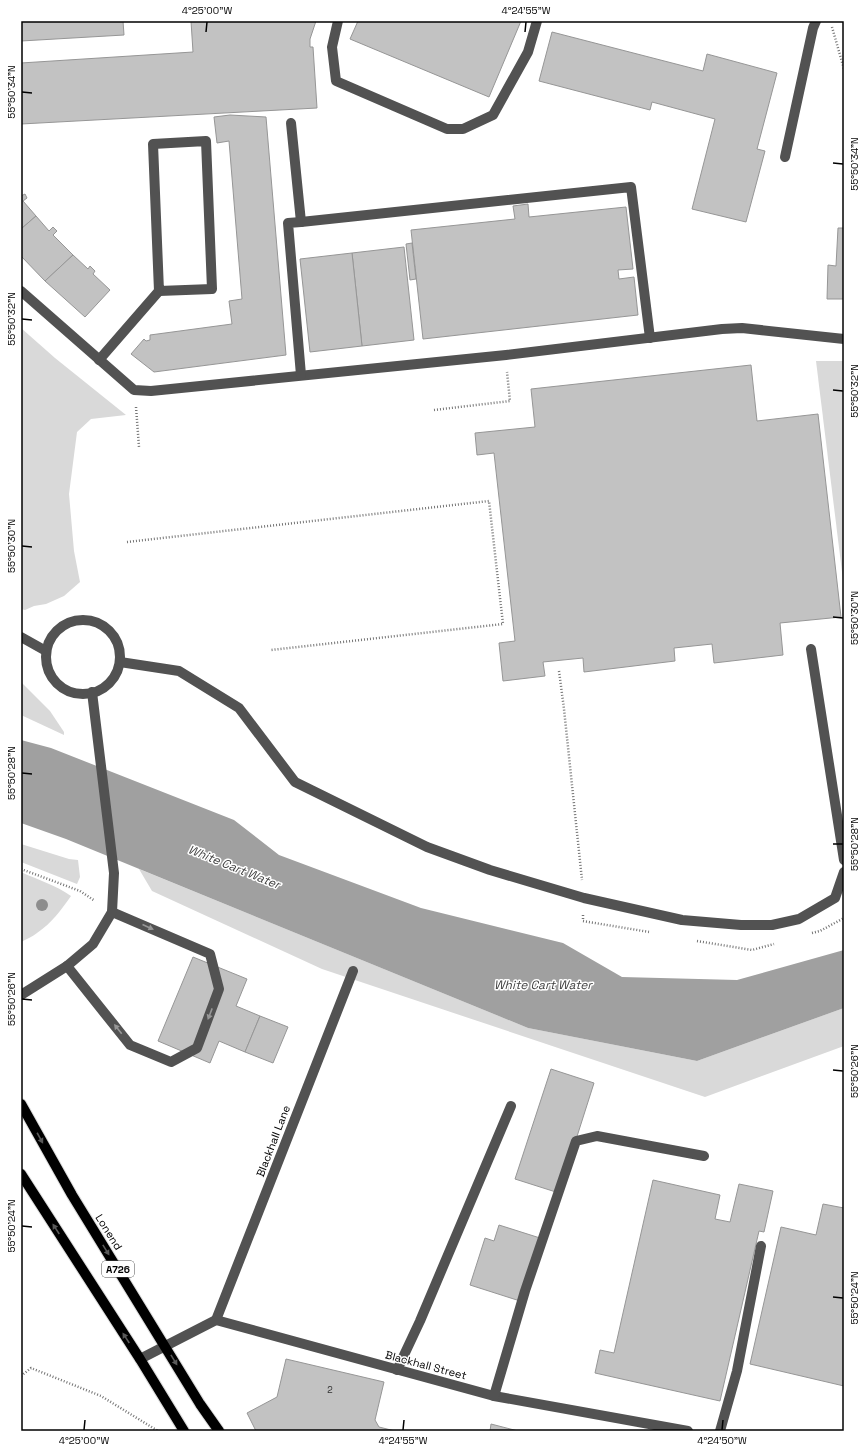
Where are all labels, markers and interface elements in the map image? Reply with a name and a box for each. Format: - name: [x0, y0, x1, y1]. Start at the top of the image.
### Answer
- text: 4°25'00"W: [182, 4, 232, 17]
- text: 4°24'55"W: [501, 4, 551, 17]
- text: 55°50'34"N: [5, 65, 18, 119]
- text: 55°50'34"N: [848, 137, 861, 191]
- text: 55°50'32"N: [5, 292, 18, 346]
- text: 55°50'32"N: [848, 364, 861, 418]
- text: 55°50'30"N: [5, 519, 18, 573]
- text: 55°50'30"N: [848, 591, 861, 645]
- text: 55°50'28"N: [5, 746, 18, 800]
- text: 55°50'28"N: [848, 817, 861, 871]
- water label: White Cart Water: [186, 841, 284, 893]
- one-way arrow: [142, 924, 153, 930]
- text: 55°50'26"N: [5, 972, 18, 1026]
- water label: White Cart Water: [494, 977, 593, 993]
- one-way arrow: [206, 1008, 212, 1020]
- one-way arrow: [113, 1024, 122, 1035]
- text: 55°50'26"N: [848, 1044, 861, 1098]
- street label: Blackhall Lane: [253, 1103, 293, 1179]
- one-way arrow: [37, 1132, 43, 1144]
- text: 55°50'24"N: [5, 1199, 18, 1253]
- street label: Lonend: [93, 1211, 125, 1253]
- one-way arrow: [52, 1224, 60, 1234]
- one-way arrow: [102, 1245, 110, 1255]
- road number: A726: [102, 1261, 134, 1277]
- text: 55°50'24"N: [848, 1271, 861, 1325]
- one-way arrow: [123, 1332, 130, 1344]
- street label: Blackhall Street: [384, 1347, 468, 1383]
- one-way arrow: [171, 1354, 178, 1366]
- house number: 2: [327, 1384, 333, 1396]
- text: 4°25'00"W: [59, 1434, 109, 1447]
- text: 4°24'55"W: [378, 1434, 428, 1447]
- text: 4°24'50"W: [697, 1434, 747, 1447]

